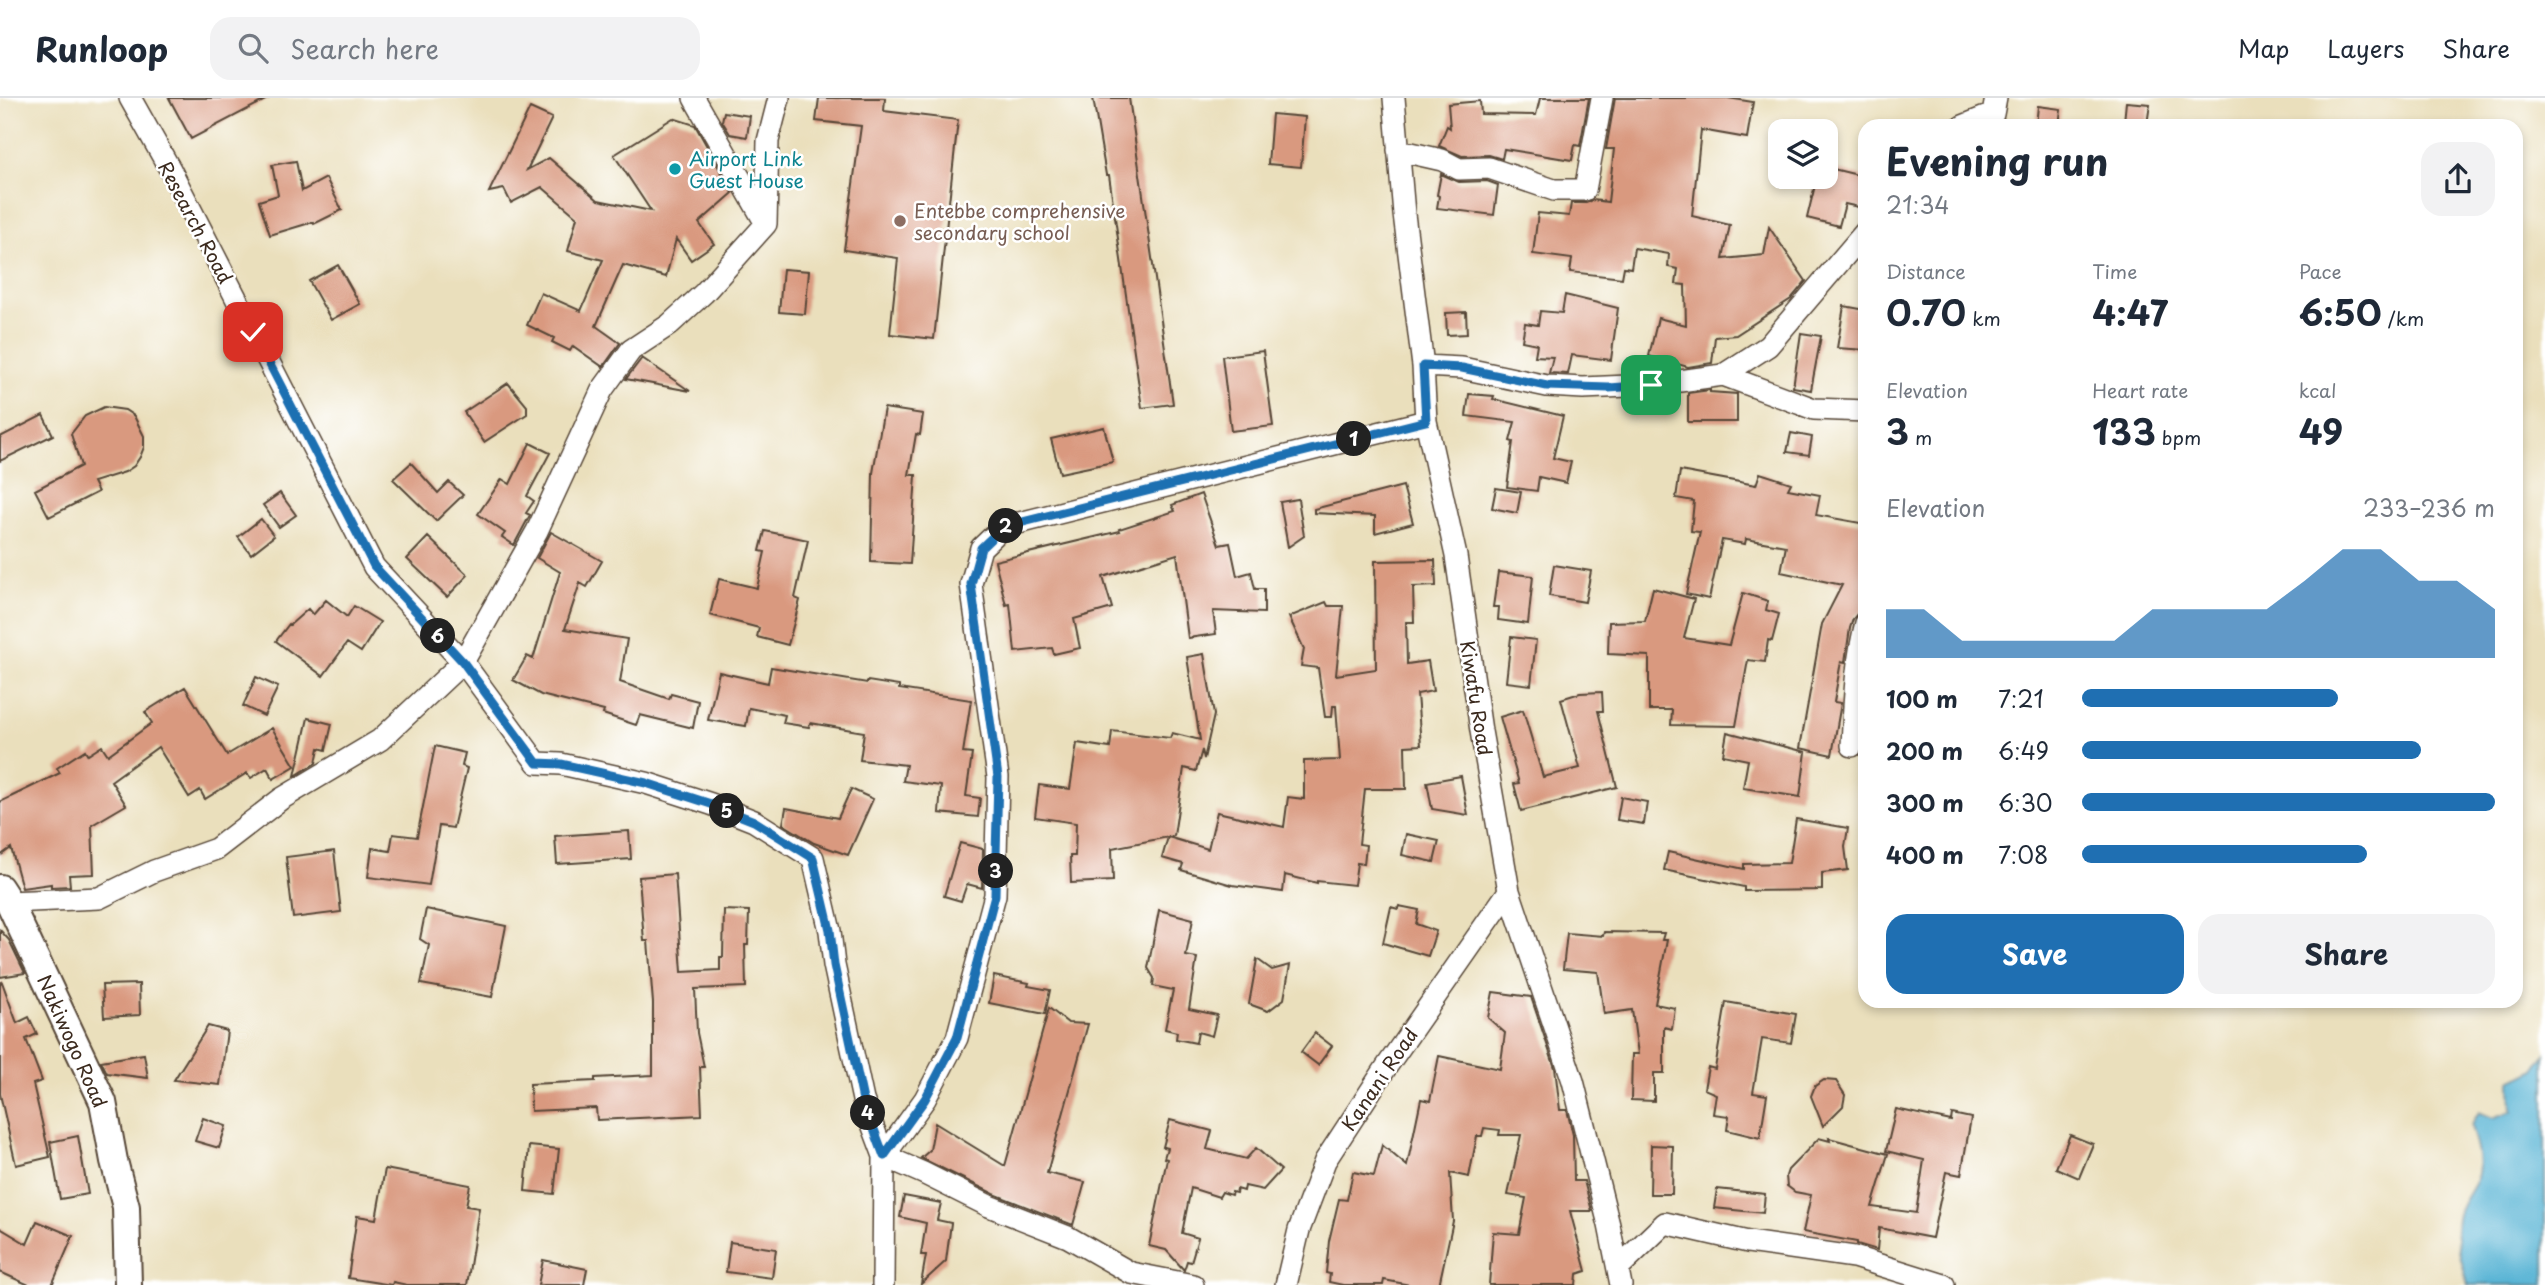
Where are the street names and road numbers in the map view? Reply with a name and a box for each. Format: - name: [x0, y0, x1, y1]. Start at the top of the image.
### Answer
- street label: Research Road: [152, 156, 240, 288]
- street label: Kiwafu Road: [1454, 639, 1500, 757]
- street label: Nakiwogo Road: [31, 970, 115, 1112]
- street label: Kanani Road: [1334, 1022, 1424, 1136]

